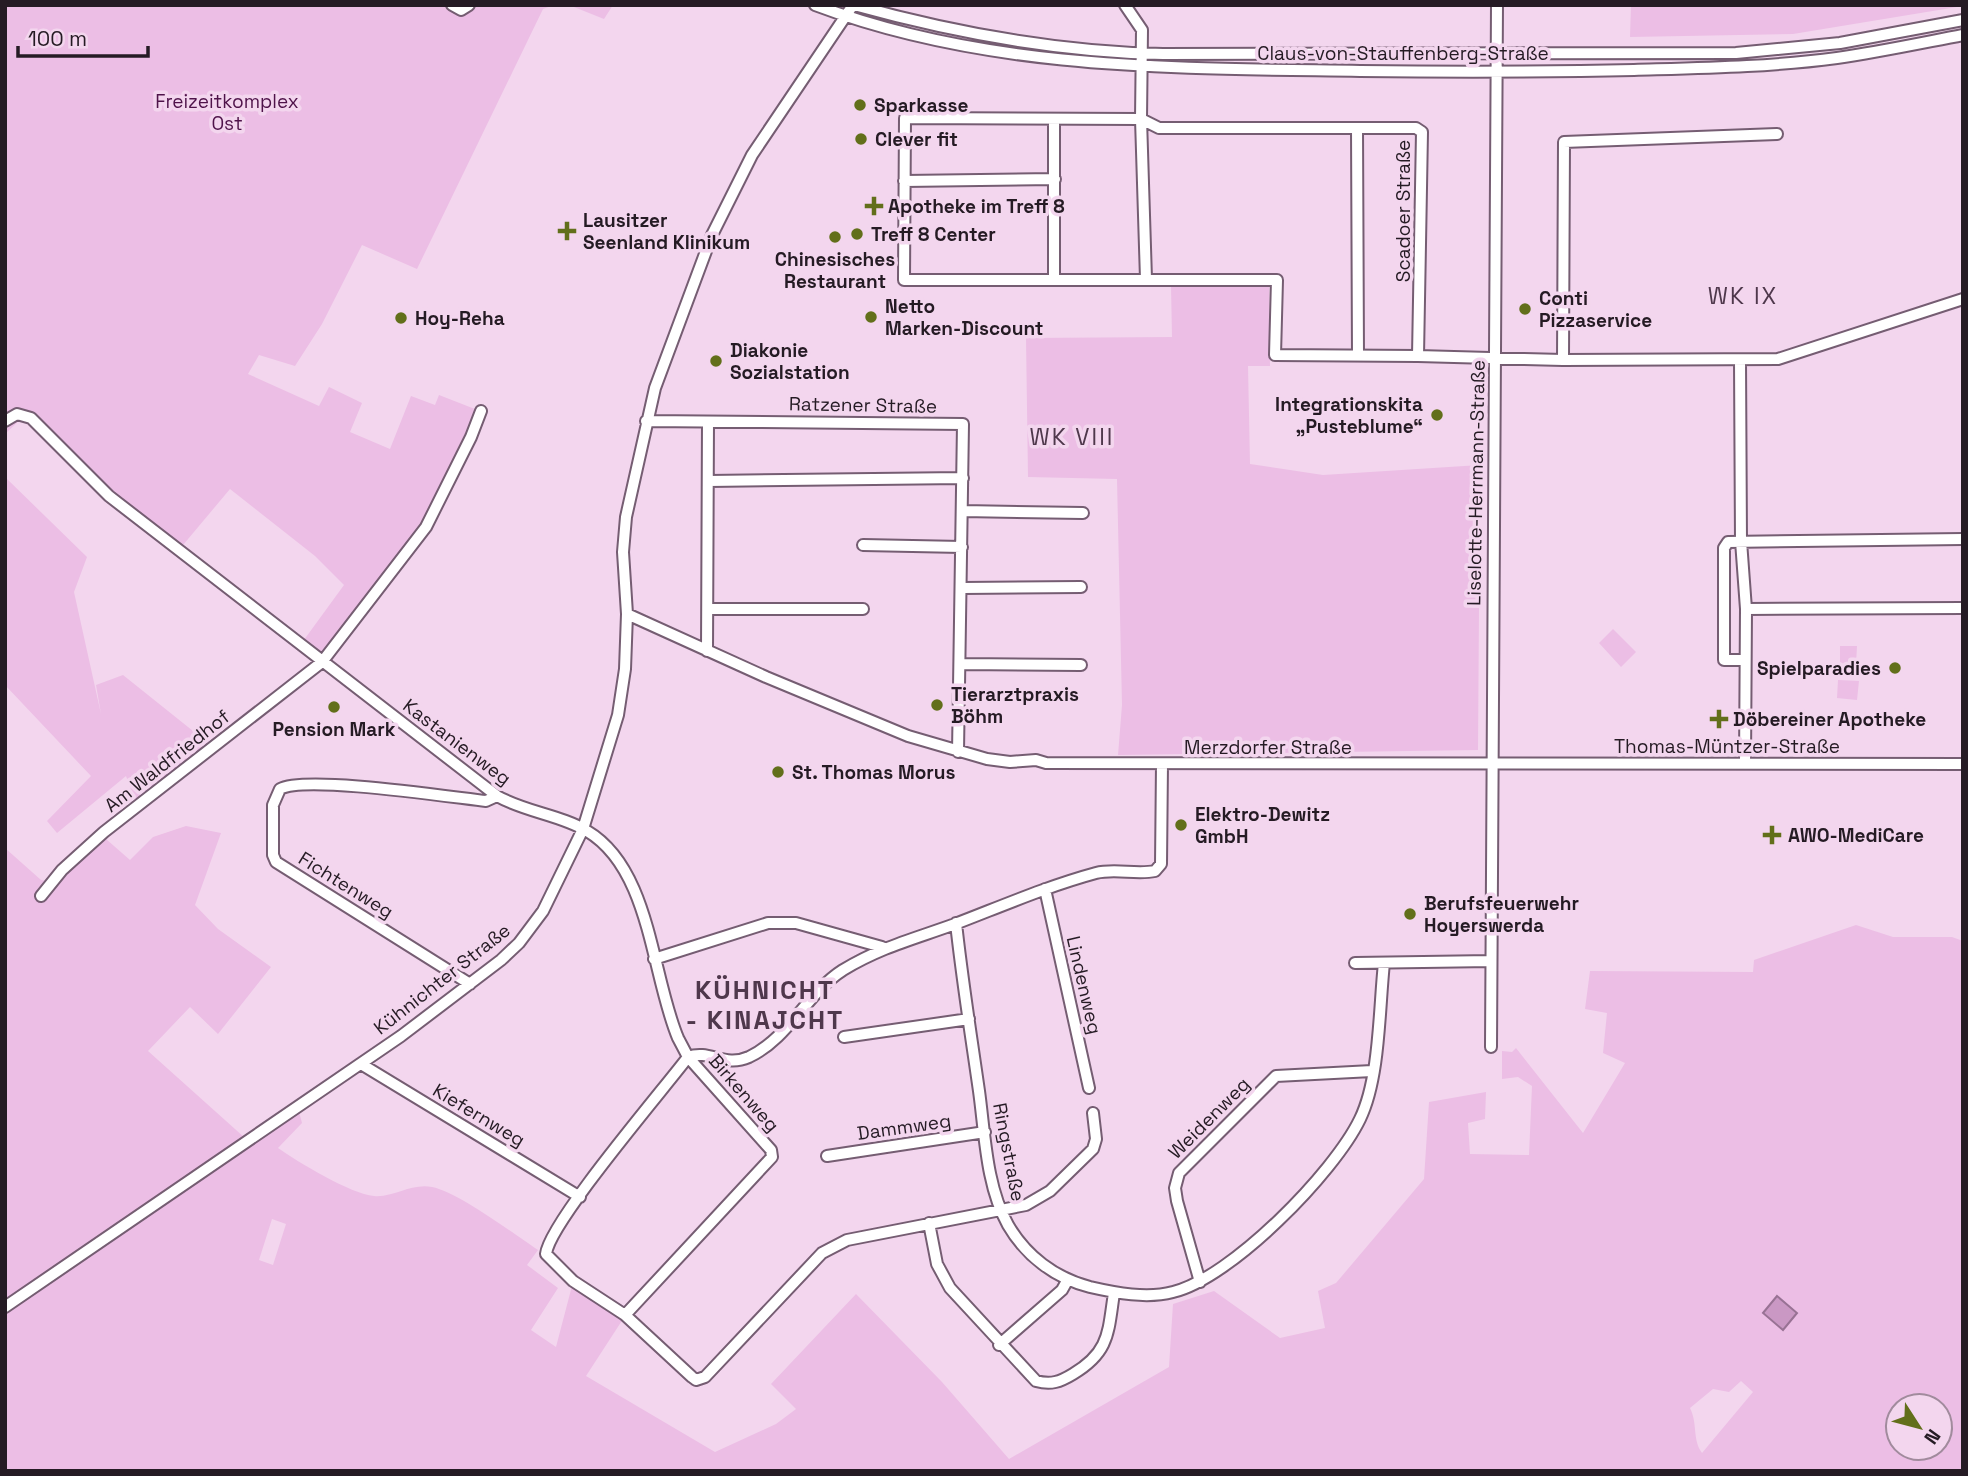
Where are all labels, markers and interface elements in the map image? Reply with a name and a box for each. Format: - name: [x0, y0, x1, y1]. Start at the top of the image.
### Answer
- scale bar: [18, 14, 147, 58]
- text: 100 m: [28, 25, 87, 52]
- street label: Claus-von-Stauffenberg-Straße: [1257, 41, 1549, 66]
- park label: Freizeitkomplex Ost: [155, 89, 299, 136]
- place label: Sparkasse: [874, 93, 968, 118]
- marker: Sparkasse: [852, 97, 868, 113]
- place label: Clever fit: [875, 127, 958, 152]
- marker: Clever fit: [853, 131, 869, 147]
- street label: Scadoer Straße: [1391, 140, 1416, 282]
- place label: Apotheke im Treff 8: [888, 194, 1065, 219]
- marker: Apotheke im Treff 8: [866, 198, 882, 214]
- place label: Lausitzer Seenland Klinikum: [583, 208, 750, 255]
- marker: Lausitzer Seenland Klinikum: [557, 221, 577, 241]
- place label: Treff 8 Center: [871, 222, 996, 247]
- marker: Treff 8 Center: [849, 226, 865, 242]
- marker: Chinesisches Restaurant: [827, 229, 843, 245]
- place label: Chinesisches Restaurant: [775, 247, 895, 294]
- district label: WK IX: [1708, 281, 1778, 311]
- place label: Conti Pizzaservice: [1539, 286, 1652, 333]
- place label: Netto Marken-Discount: [885, 294, 1044, 341]
- marker: Conti Pizzaservice: [1517, 301, 1533, 317]
- place label: Hoy-Reha: [415, 306, 505, 331]
- marker: Netto Marken-Discount: [863, 309, 879, 325]
- marker: Hoy-Reha: [393, 310, 409, 326]
- place label: Diakonie Sozialstation: [730, 338, 850, 385]
- marker: Diakonie Sozialstation: [708, 353, 724, 369]
- street label: Liselotte-Herrmann-Straße: [1461, 360, 1491, 606]
- street label: Ratzener Straße: [789, 391, 937, 419]
- place label: Integrationskita „Pusteblume“: [1275, 392, 1423, 439]
- marker: Integrationskita „Pusteblume“: [1429, 407, 1445, 423]
- district label: WK VIII: [1030, 422, 1114, 452]
- place label: Spielparadies: [1757, 656, 1881, 681]
- marker: Spielparadies: [1887, 660, 1903, 676]
- place label: Tierarztpraxis Böhm: [951, 682, 1079, 729]
- street label: Kastanienweg: [398, 693, 516, 791]
- marker: Tierarztpraxis Böhm: [929, 697, 945, 713]
- marker: Pension Mark: [326, 699, 342, 715]
- street label: Am Waldfriedhof: [99, 704, 235, 818]
- place label: Döbereiner Apotheke: [1733, 707, 1926, 732]
- marker: Döbereiner Apotheke: [1711, 711, 1727, 727]
- place label: Pension Mark: [272, 717, 396, 742]
- street label: Thomas-Müntzer-Straße: [1614, 734, 1840, 759]
- street label: Merzdorfer Straße: [1184, 735, 1352, 760]
- place label: St. Thomas Morus: [792, 760, 956, 785]
- marker: St. Thomas Morus: [770, 764, 786, 780]
- place label: Elektro-Dewitz GmbH: [1195, 802, 1330, 849]
- marker: Elektro-Dewitz GmbH: [1173, 817, 1189, 833]
- place label: AWO-MediCare: [1788, 823, 1924, 848]
- marker: AWO-MediCare: [1762, 825, 1782, 845]
- street label: Fichtenweg: [294, 846, 398, 924]
- place label: Berufsfeuerwehr Hoyerswerda: [1424, 891, 1579, 938]
- marker: Berufsfeuerwehr Hoyerswerda: [1402, 906, 1418, 922]
- street label: Kühnichter Straße: [369, 918, 515, 1040]
- street label: Lindenweg: [1061, 933, 1107, 1037]
- district label: KÜHNICHT - KINAJCHT: [686, 973, 844, 1037]
- street label: Birkenweg: [703, 1049, 785, 1137]
- street label: Weidenweg: [1163, 1072, 1255, 1164]
- street label: Kiefernweg: [428, 1078, 530, 1152]
- street label: Ringstraße: [987, 1101, 1031, 1203]
- street label: Dammweg: [855, 1108, 953, 1146]
- north arrow: [1884, 1392, 1954, 1462]
- text: N: [1918, 1424, 1946, 1449]

